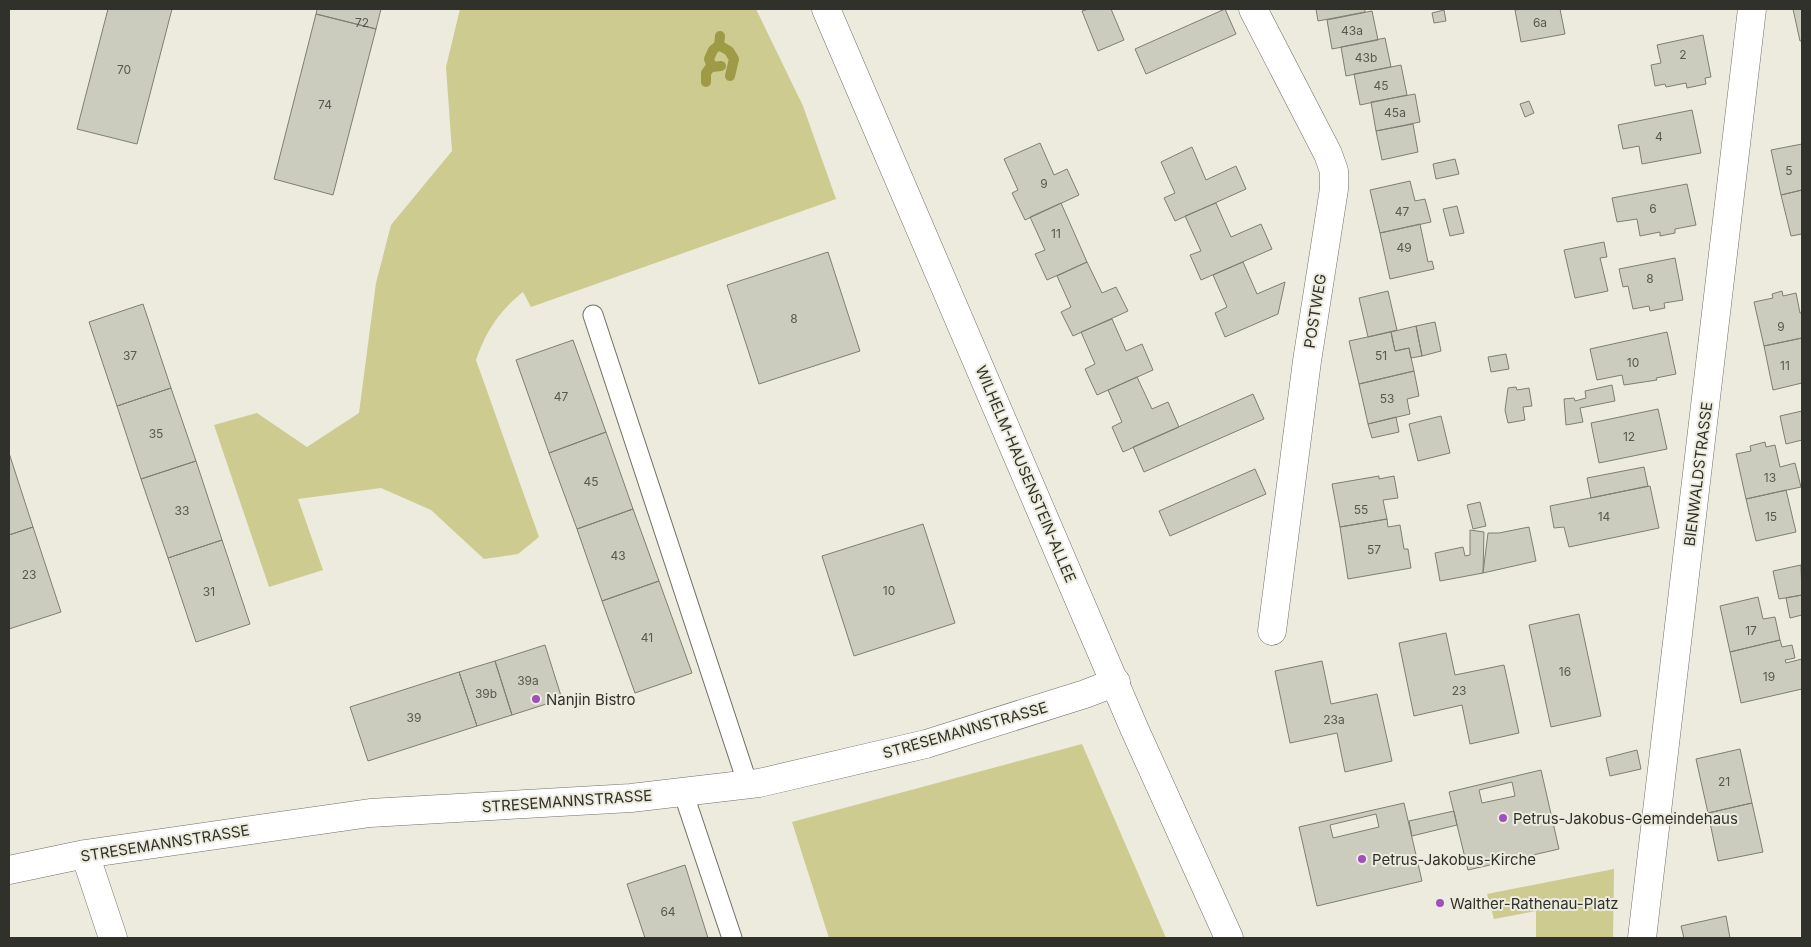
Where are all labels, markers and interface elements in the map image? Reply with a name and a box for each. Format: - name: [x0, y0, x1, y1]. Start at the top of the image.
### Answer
- house number: 72: [355, 15, 369, 30]
- house number: 6a: [1533, 15, 1547, 30]
- house number: 43a: [1341, 23, 1363, 38]
- house number: 2: [1679, 47, 1687, 62]
- house number: 43b: [1355, 50, 1377, 65]
- house number: 70: [117, 62, 131, 77]
- house number: 45: [1373, 78, 1389, 93]
- house number: 74: [318, 97, 332, 112]
- house number: 45a: [1384, 105, 1406, 120]
- house number: 4: [1655, 129, 1663, 144]
- house number: 5: [1785, 163, 1793, 178]
- house number: 9: [1040, 176, 1048, 191]
- house number: 6: [1649, 201, 1657, 216]
- house number: 47: [1395, 204, 1409, 219]
- house number: 11: [1051, 226, 1061, 241]
- house number: 49: [1396, 240, 1412, 255]
- house number: 8: [1646, 271, 1654, 286]
- street label: POSTWEG: [1300, 272, 1330, 350]
- house number: 8: [790, 311, 798, 326]
- house number: 9: [1777, 319, 1785, 334]
- house number: 37: [123, 348, 137, 363]
- house number: 51: [1375, 348, 1387, 363]
- house number: 10: [1627, 355, 1639, 370]
- house number: 11: [1780, 358, 1790, 373]
- street label: WILHELM-HAUSENSTEIN-ALLEE: [972, 363, 1080, 585]
- house number: 47: [554, 389, 568, 404]
- house number: 53: [1380, 391, 1394, 406]
- street label: BIENWALDSTRASSE: [1680, 401, 1716, 547]
- house number: 35: [149, 426, 163, 441]
- house number: 12: [1623, 429, 1635, 444]
- house number: 13: [1764, 470, 1776, 485]
- house number: 45: [583, 474, 599, 489]
- house number: 55: [1354, 502, 1368, 517]
- house number: 33: [175, 503, 189, 518]
- house number: 14: [1598, 509, 1611, 524]
- house number: 15: [1765, 509, 1777, 524]
- house number: 57: [1367, 542, 1381, 557]
- house number: 43: [610, 548, 626, 563]
- house number: 23: [22, 567, 36, 582]
- house number: 10: [883, 583, 895, 598]
- house number: 31: [203, 584, 215, 599]
- house number: 17: [1745, 623, 1757, 638]
- house number: 41: [641, 630, 653, 645]
- house number: 16: [1559, 664, 1571, 679]
- house number: 19: [1763, 669, 1775, 684]
- house number: 39a: [517, 673, 539, 688]
- house number: 23: [1452, 683, 1466, 698]
- house number: 39b: [475, 686, 497, 701]
- place label: Nanjin Bistro: [546, 690, 636, 709]
- marker: Nanjin Bistro: [530, 693, 542, 705]
- street label: STRESEMANNSTRASSE: [880, 697, 1050, 763]
- house number: 39: [407, 710, 421, 725]
- house number: 23a: [1323, 712, 1345, 727]
- house number: 21: [1718, 774, 1730, 789]
- street label: STRESEMANNSTRASSE: [481, 786, 653, 816]
- place label: Petrus-Jakobus-Gemeindehaus: [1513, 809, 1738, 828]
- marker: Petrus-Jakobus-Gemeindehaus: [1497, 812, 1509, 824]
- street label: STRESEMANNSTRASSE: [79, 820, 251, 866]
- place label: Petrus-Jakobus-Kirche: [1372, 850, 1536, 869]
- marker: Petrus-Jakobus-Kirche: [1356, 853, 1368, 865]
- place label: Walther-Rathenau-Platz: [1450, 894, 1619, 913]
- marker: Walther-Rathenau-Platz: [1434, 897, 1446, 909]
- house number: 64: [660, 904, 676, 919]

